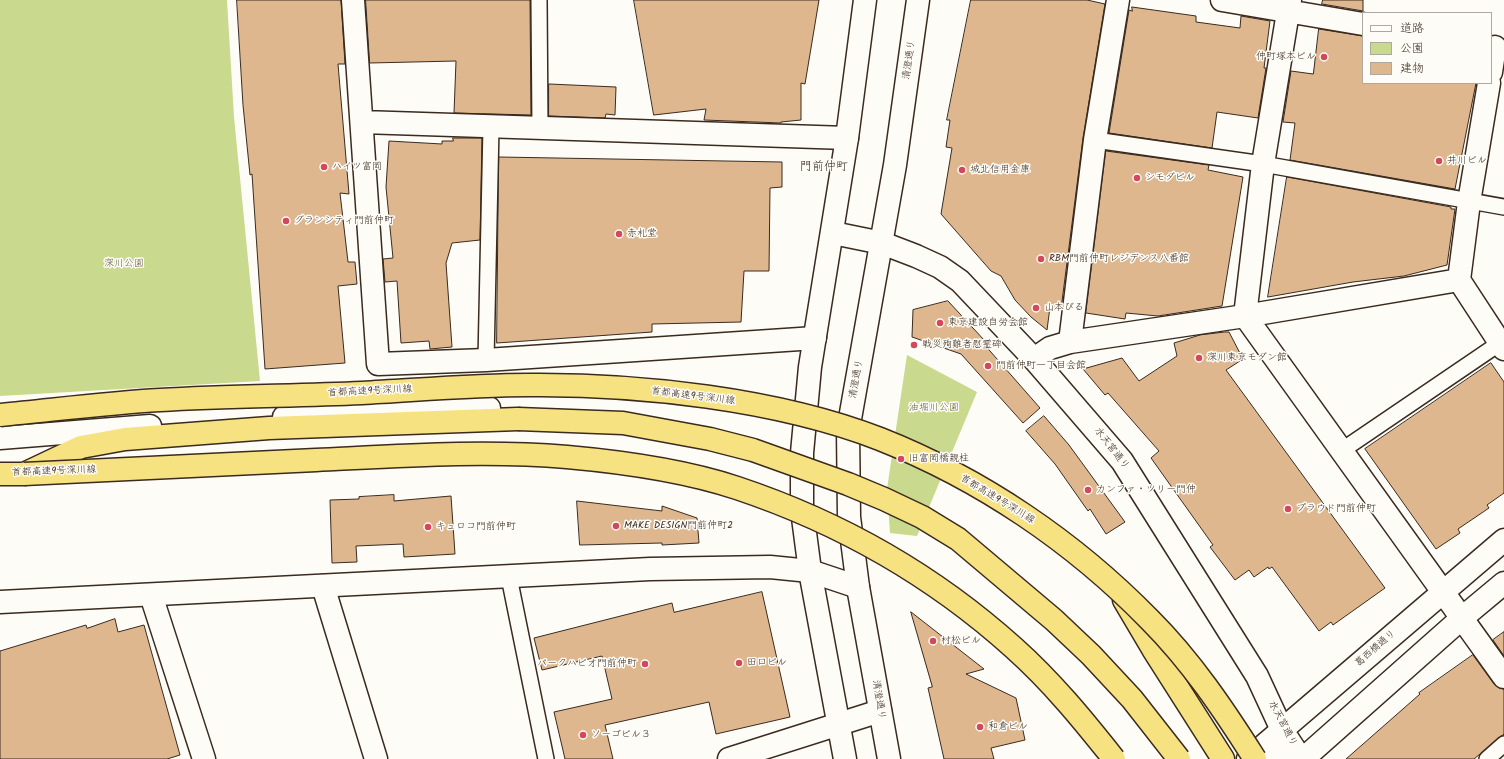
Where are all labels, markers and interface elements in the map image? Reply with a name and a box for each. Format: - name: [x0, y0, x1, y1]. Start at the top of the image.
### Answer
- legend: [1362, 12, 1492, 84]
- text: 道路: [1400, 19, 1424, 38]
- street label: 清澄通り: [901, 39, 919, 81]
- text: 公園: [1400, 39, 1424, 58]
- place label: 仲町塚本ビル: [1256, 51, 1316, 63]
- marker: 仲町塚本ビル: [1319, 52, 1329, 62]
- text: 建物: [1400, 59, 1424, 78]
- place label: 井川ビル: [1447, 155, 1487, 167]
- marker: 井川ビル: [1434, 156, 1444, 166]
- place label: ハイツ富岡: [332, 161, 382, 173]
- district label: 門前仲町: [800, 161, 848, 175]
- marker: ハイツ富岡: [319, 162, 329, 172]
- place label: 城北信用金庫: [970, 164, 1030, 176]
- marker: 城北信用金庫: [957, 165, 967, 175]
- place label: シモダビル: [1145, 172, 1195, 184]
- marker: シモダビル: [1132, 173, 1142, 183]
- place label: グランシティ門前仲町: [294, 215, 394, 227]
- marker: グランシティ門前仲町: [281, 216, 291, 226]
- place label: 赤札堂: [627, 228, 657, 240]
- marker: 赤札堂: [614, 229, 624, 239]
- place label: RBM門前仲町レジデンス八番館: [1049, 253, 1189, 265]
- marker: RBM門前仲町レジデンス八番館: [1036, 254, 1046, 264]
- park label: 深川公園: [104, 258, 144, 270]
- place label: 山本びる: [1044, 302, 1084, 314]
- marker: 山本びる: [1031, 303, 1041, 313]
- place label: 東京建設自労会館: [948, 317, 1028, 329]
- marker: 東京建設自労会館: [935, 318, 945, 328]
- place label: 戦災殉難者慰霊碑: [922, 339, 1002, 351]
- marker: 戦災殉難者慰霊碑: [909, 340, 919, 350]
- place label: 深川東京モダン館: [1207, 352, 1287, 364]
- marker: 深川東京モダン館: [1194, 353, 1204, 363]
- street label: 清澄通り: [848, 358, 866, 400]
- place label: 門前仲町一丁目会館: [996, 360, 1086, 372]
- marker: 門前仲町一丁目会館: [983, 361, 993, 371]
- street label: 首都高速9号深川線: [327, 384, 413, 400]
- street label: 首都高速9号深川線: [650, 386, 736, 408]
- park label: 油堀川公園: [909, 402, 959, 414]
- street label: 水天宮通り: [1091, 426, 1131, 472]
- place label: 旧富岡橋親柱: [909, 453, 969, 465]
- marker: 旧富岡橋親柱: [896, 454, 906, 464]
- street label: 首都高速9号深川線: [11, 465, 97, 479]
- street label: 首都高速9号深川線: [958, 473, 1036, 527]
- place label: カンファ・ツリー門仲: [1096, 484, 1196, 496]
- marker: カンファ・ツリー門仲: [1083, 485, 1093, 495]
- place label: プラウド門前仲町: [1296, 503, 1376, 515]
- marker: プラウド門前仲町: [1283, 504, 1293, 514]
- place label: MAKE DESIGN門前仲町2: [624, 520, 733, 532]
- place label: キュロコ門前仲町: [436, 521, 516, 533]
- marker: MAKE DESIGN門前仲町2: [611, 521, 621, 531]
- marker: キュロコ門前仲町: [423, 522, 433, 532]
- street label: 葛西橋通り: [1353, 628, 1399, 670]
- place label: 村松ビル: [941, 635, 981, 647]
- marker: 村松ビル: [928, 636, 938, 646]
- place label: 田口ビル: [747, 657, 787, 669]
- place label: パークハビオ門前仲町: [537, 658, 637, 670]
- marker: 田口ビル: [734, 658, 744, 668]
- marker: パークハビオ門前仲町: [640, 659, 650, 669]
- street label: 清澄通り: [869, 679, 887, 721]
- street label: 水天宮通り: [1265, 699, 1299, 749]
- place label: 和倉ビル: [988, 721, 1028, 733]
- marker: 和倉ビル: [975, 722, 985, 732]
- place label: ソーゴビル３: [591, 729, 651, 741]
- marker: ソーゴビル３: [578, 730, 588, 740]

